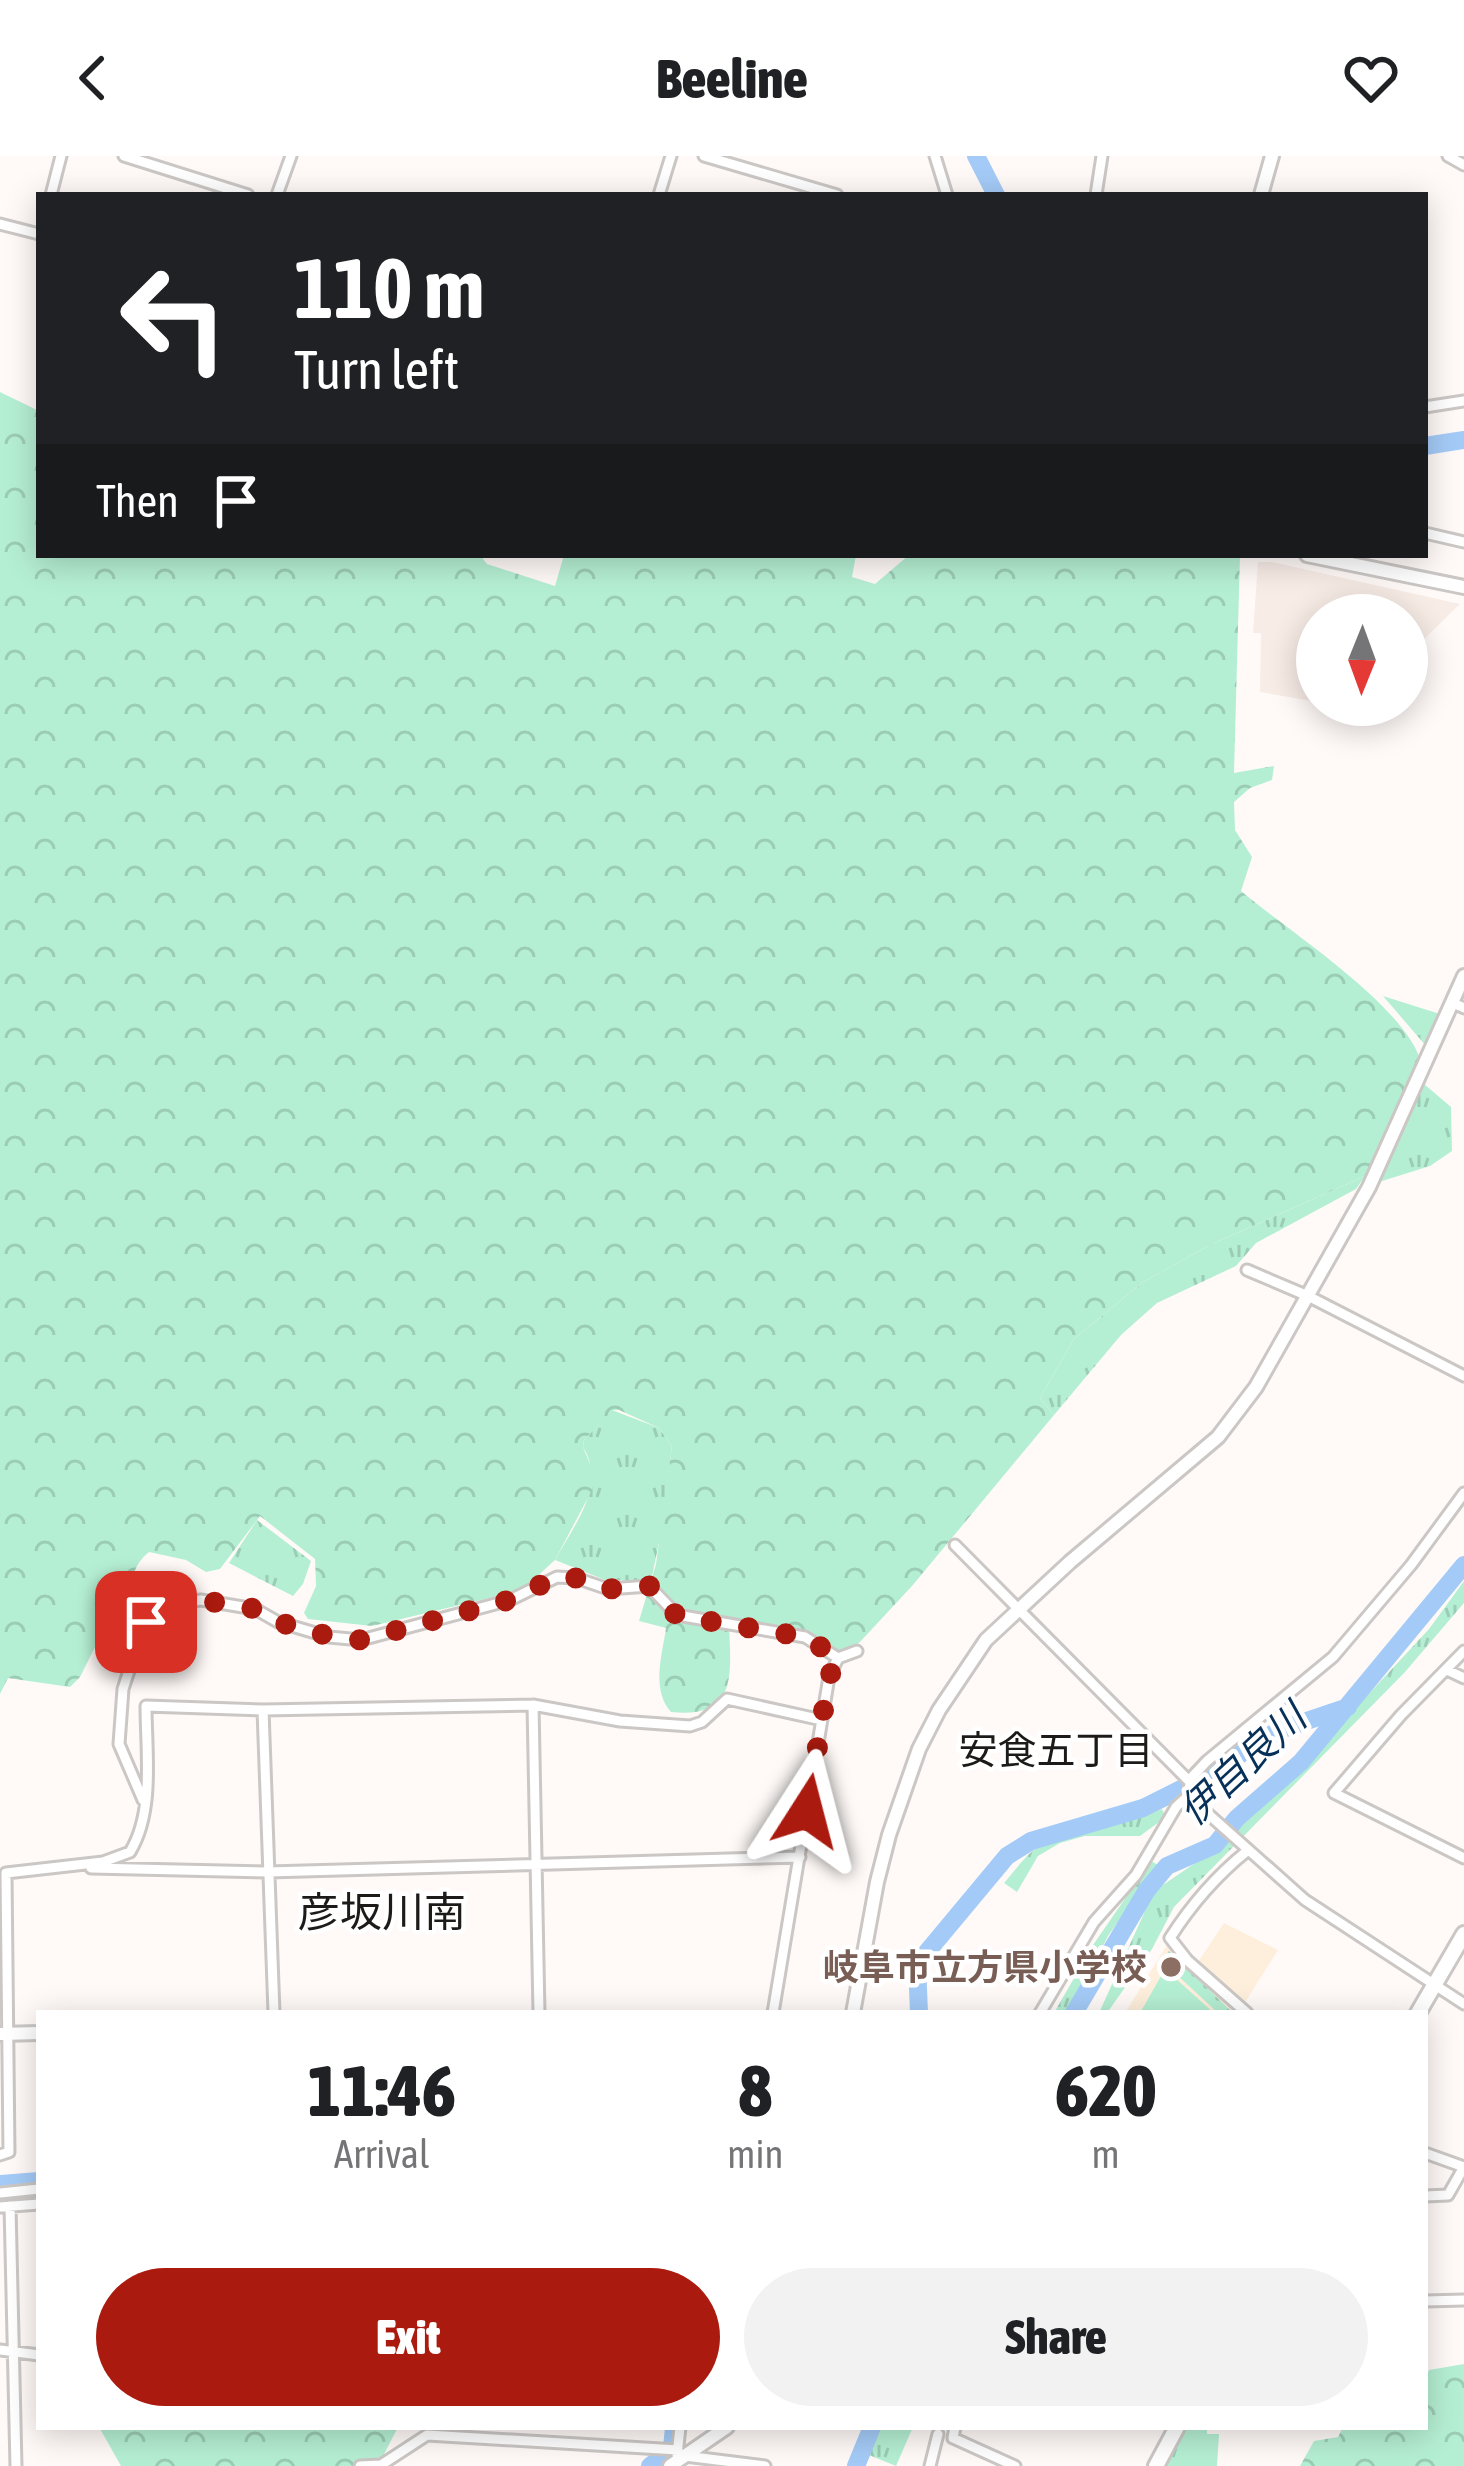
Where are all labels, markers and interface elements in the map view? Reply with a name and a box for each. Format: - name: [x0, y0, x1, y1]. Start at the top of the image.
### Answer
- icon: back: [60, 45, 126, 111]
- icon: heart: [1338, 45, 1404, 111]
- text: Beeline: [656, 48, 808, 109]
- icon: left: [96, 240, 252, 396]
- text: 110 m: [294, 240, 484, 336]
- text: Turn left: [294, 339, 459, 400]
- icon: arrive: [203, 468, 269, 534]
- text: Then: [96, 475, 179, 527]
- north arrow: [1296, 594, 1428, 726]
- map controls: [1296, 594, 1428, 726]
- pin: [95, 1571, 197, 1673]
- icon: arrive: [113, 1589, 179, 1655]
- water label: 伊自良川: [1170, 1692, 1317, 1833]
- district label: 安食五丁目: [958, 1728, 1154, 1772]
- position arrow: [744, 1748, 870, 1874]
- district label: 彦坂川南: [298, 1888, 466, 1936]
- place label: 岐阜市立方県小学校: [823, 1946, 1147, 1988]
- marker: 岐阜市立方県小学校: [1158, 1954, 1184, 1980]
- text: 11:46: [308, 2049, 456, 2131]
- text: 8: [738, 2049, 772, 2131]
- text: 620: [1055, 2049, 1156, 2131]
- text: Arrival: [334, 2132, 429, 2176]
- text: min: [727, 2132, 783, 2176]
- text: m: [1092, 2132, 1120, 2176]
- button: Exit: [96, 2268, 720, 2406]
- button: Share: [744, 2268, 1368, 2406]

